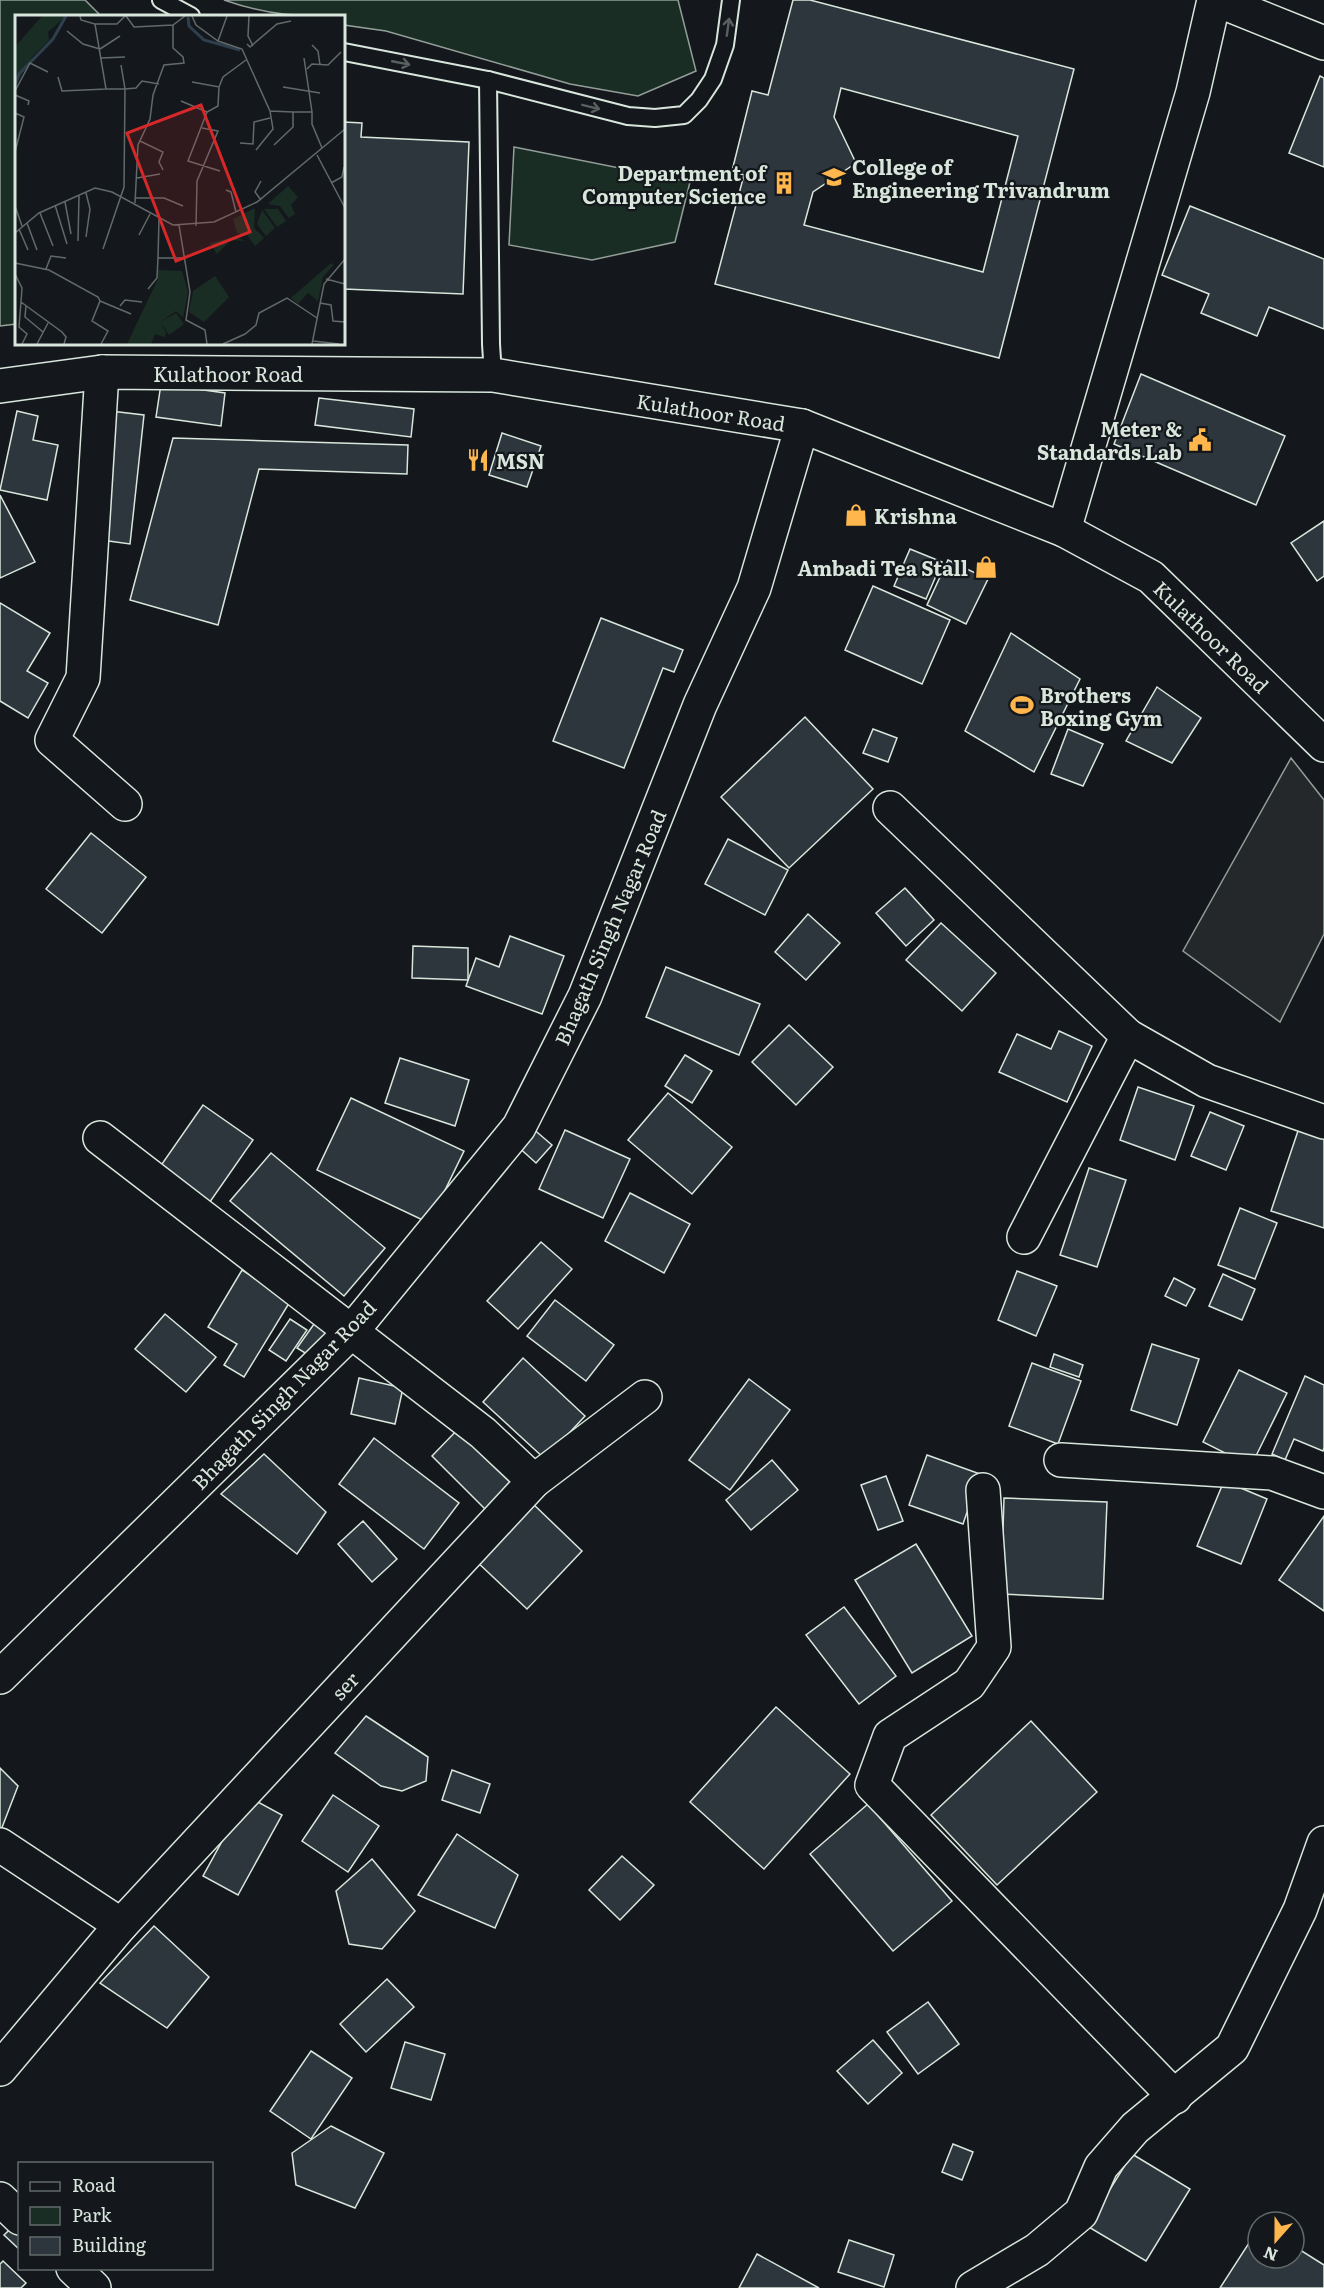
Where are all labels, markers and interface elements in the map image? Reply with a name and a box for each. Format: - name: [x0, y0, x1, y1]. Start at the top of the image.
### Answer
- inset map: [15, 15, 345, 345]
- one-way arrow: [722, 18, 733, 38]
- one-way arrow: [391, 58, 410, 69]
- one-way arrow: [581, 101, 600, 113]
- place label: College of Engineering Trivandrum: [852, 151, 1110, 204]
- place label: Department of Computer Science: [582, 157, 768, 210]
- school or university icon: College of Engineering Trivandrum: [821, 164, 847, 190]
- building icon: Department of Computer Science: [771, 170, 797, 196]
- street label: Kulathoor Road: [153, 358, 303, 388]
- street label: Kulathoor Road: [634, 384, 788, 438]
- place label: Meter & Standards Lab: [1037, 413, 1182, 466]
- public building icon: Meter & Standards Lab: [1187, 427, 1213, 453]
- place label: MSN: [496, 445, 545, 475]
- restaurant icon: MSN: [465, 447, 491, 473]
- place label: Krishna: [874, 500, 957, 530]
- shop icon: Krishna: [843, 502, 869, 528]
- place label: Ambadi Tea Stall: [797, 552, 968, 582]
- shop icon: Ambadi Tea Stall: [973, 554, 999, 580]
- street label: Kulathoor Road: [1148, 573, 1276, 699]
- place label: Brothers Boxing Gym: [1040, 679, 1163, 732]
- sports icon: Brothers Boxing Gym: [1009, 692, 1035, 718]
- street label: Bhagath Singh Nagar Road: [546, 804, 672, 1050]
- street label: Bhagath Singh Nagar Road: [184, 1292, 382, 1496]
- street label: ser: [323, 1664, 365, 1706]
- legend: [18, 2162, 213, 2270]
- text: Road: [72, 2171, 116, 2198]
- text: Park: [72, 2201, 113, 2228]
- north arrow: [1246, 2210, 1306, 2270]
- text: Building: [72, 2231, 147, 2258]
- text: N: [1260, 2241, 1281, 2269]

